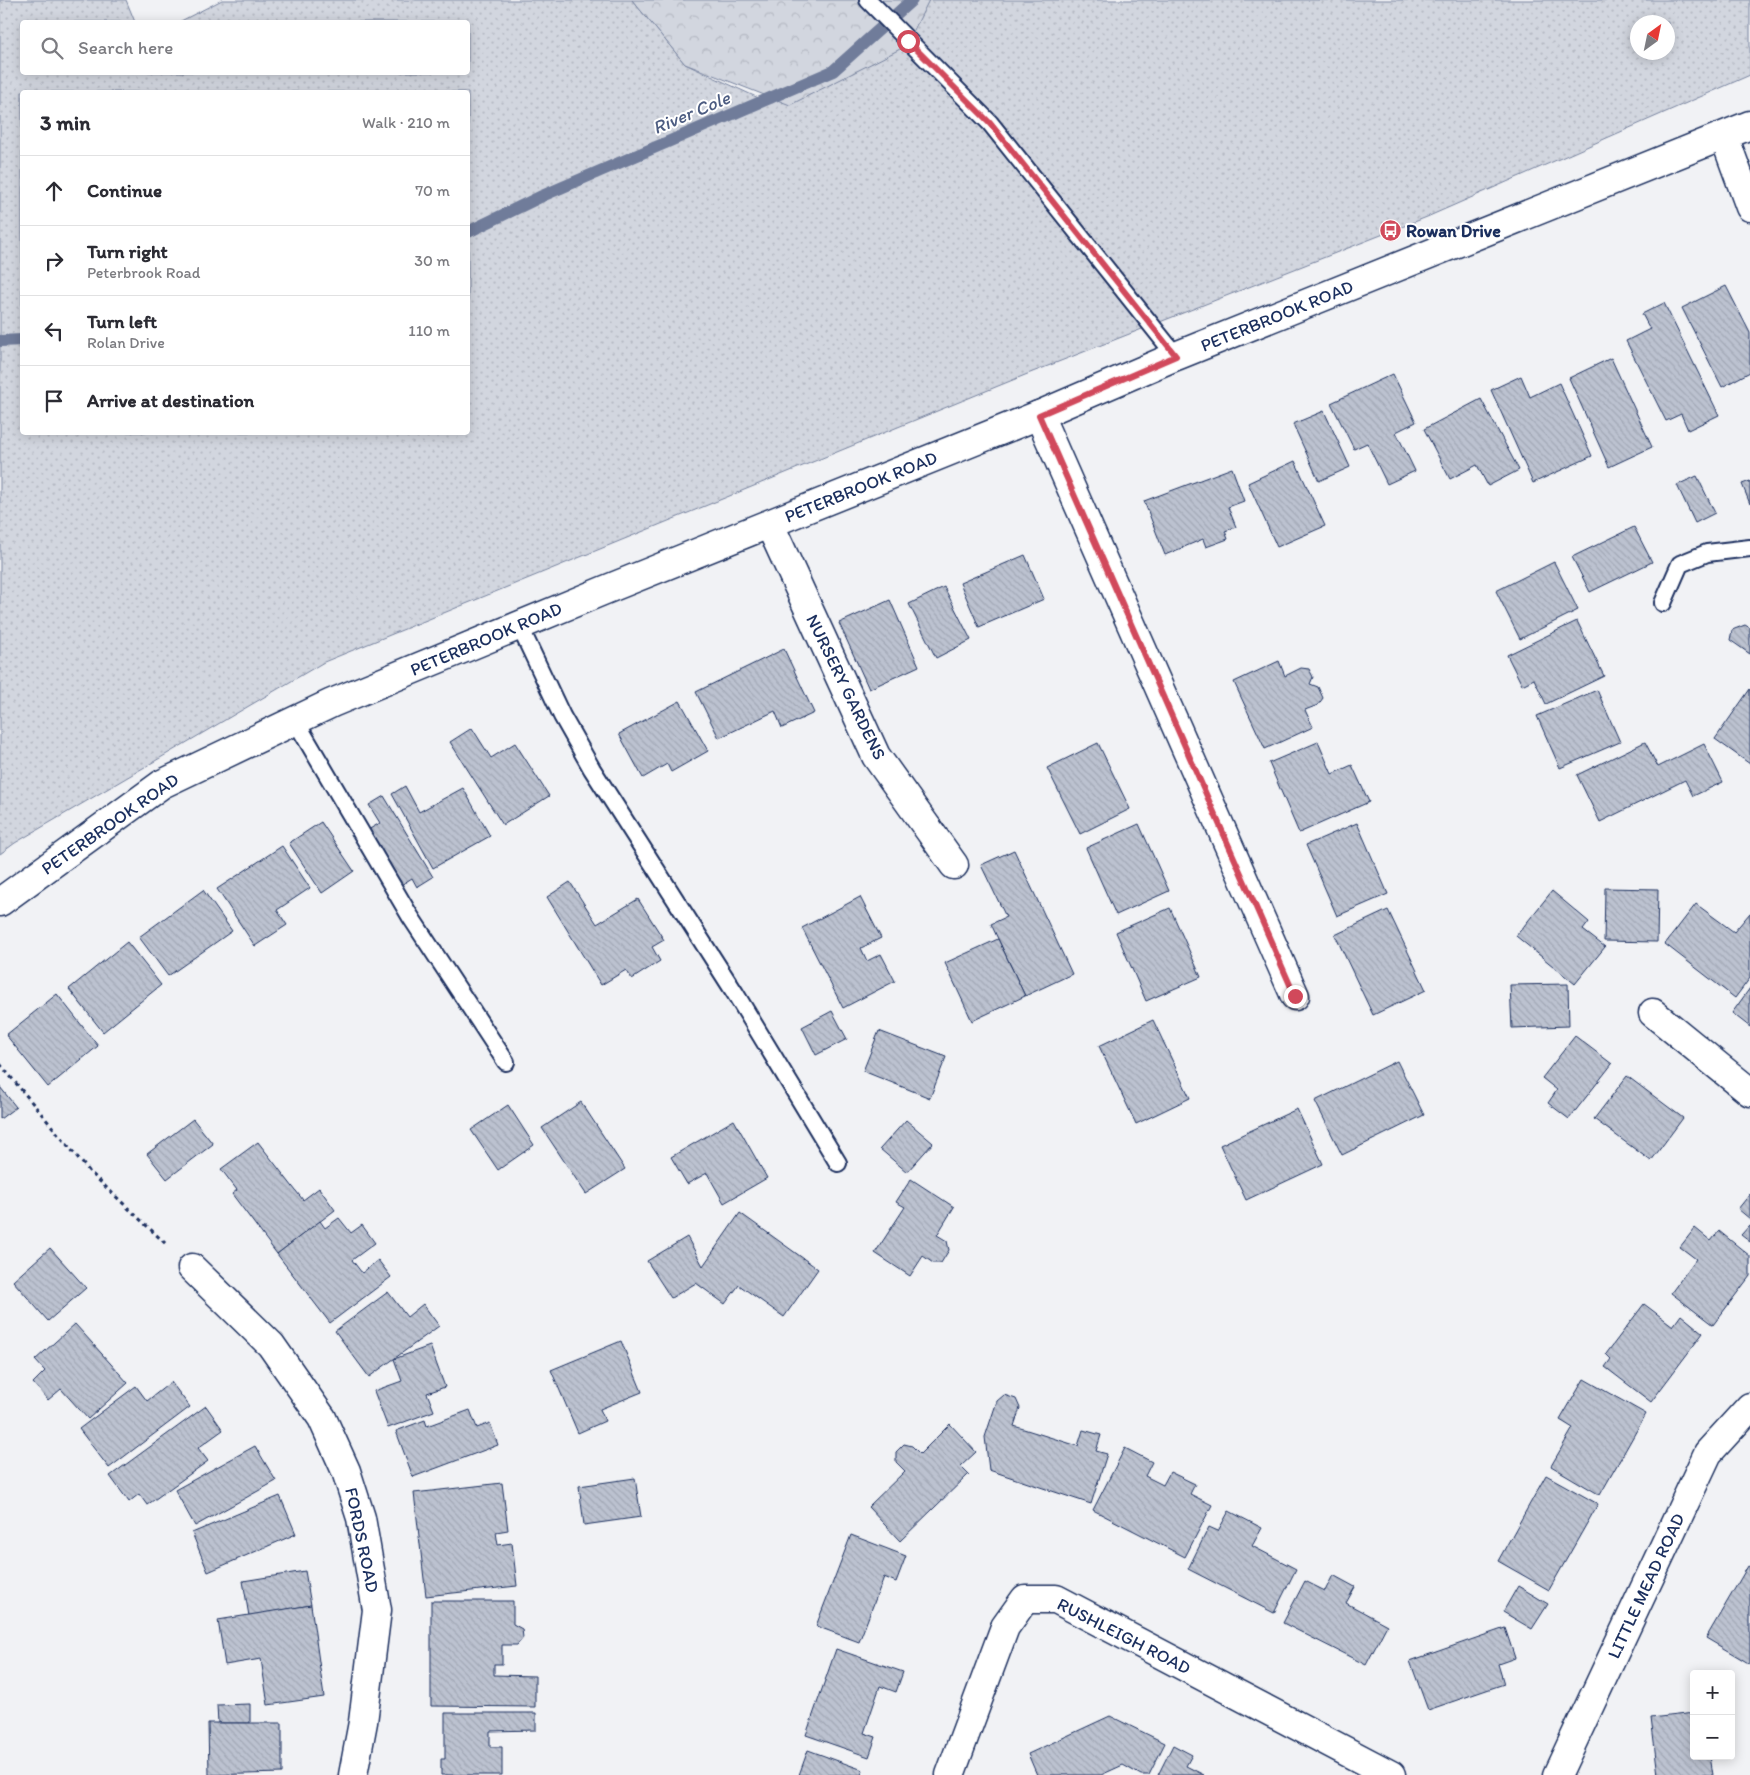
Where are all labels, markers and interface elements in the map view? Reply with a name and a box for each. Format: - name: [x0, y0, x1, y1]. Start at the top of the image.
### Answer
- north arrow: [1630, 15, 1675, 60]
- search box: [20, 20, 470, 75]
- route start: [897, 30, 920, 53]
- icon: search: [38, 34, 66, 62]
- text: Search here: [78, 36, 173, 59]
- water label: River Cole: [649, 86, 734, 139]
- text: 3 min: [40, 110, 90, 135]
- text: Walk · 210 m: [362, 113, 450, 132]
- icon: ahead: [40, 177, 68, 205]
- text: Continue: [87, 179, 162, 202]
- text: 70 m: [415, 181, 450, 200]
- bus stop icon: Rowan Drive: [1378, 219, 1402, 243]
- place label: Rowan Drive: [1406, 220, 1501, 242]
- text: Turn right: [87, 240, 168, 263]
- icon: right: [40, 247, 68, 275]
- text: 30 m: [414, 251, 450, 270]
- text: Peterbrook Road: [87, 263, 201, 282]
- street label: PETERBROOK ROAD: [1197, 275, 1357, 357]
- text: Turn left: [87, 310, 157, 333]
- icon: left: [40, 317, 68, 345]
- text: 110 m: [408, 321, 450, 340]
- text: Rolan Drive: [87, 333, 165, 352]
- icon: arrive: [40, 387, 68, 415]
- text: Arrive at destination: [87, 389, 254, 412]
- street label: PETERBROOK ROAD: [781, 446, 941, 528]
- street label: PETERBROOK ROAD: [407, 597, 565, 681]
- street label: NURSERY GARDENS: [801, 611, 891, 763]
- street label: PETERBROOK ROAD: [37, 768, 183, 880]
- route end: [1284, 985, 1307, 1008]
- street label: FORDS ROAD: [340, 1485, 384, 1595]
- street label: LITTLE MEAD ROAD: [1603, 1510, 1689, 1662]
- street label: RUSHLEIGH ROAD: [1054, 1593, 1194, 1679]
- map controls: [1690, 1670, 1735, 1760]
- button: +: [1690, 1670, 1735, 1715]
- button: −: [1690, 1715, 1735, 1760]

